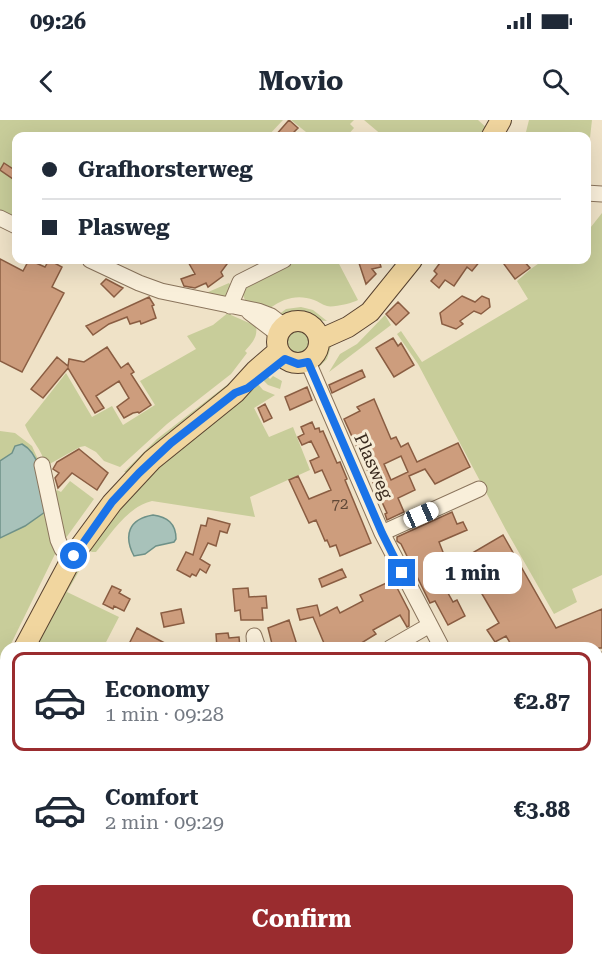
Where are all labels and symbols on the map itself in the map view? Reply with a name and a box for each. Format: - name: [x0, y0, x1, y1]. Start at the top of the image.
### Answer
- street label: Plasweg: [350, 430, 398, 503]
- house number: 72: [332, 495, 348, 513]
- car: [401, 499, 441, 531]
- route start: [60, 542, 87, 569]
- callout: 1 min: [423, 552, 522, 594]
- route end: [388, 559, 415, 586]

